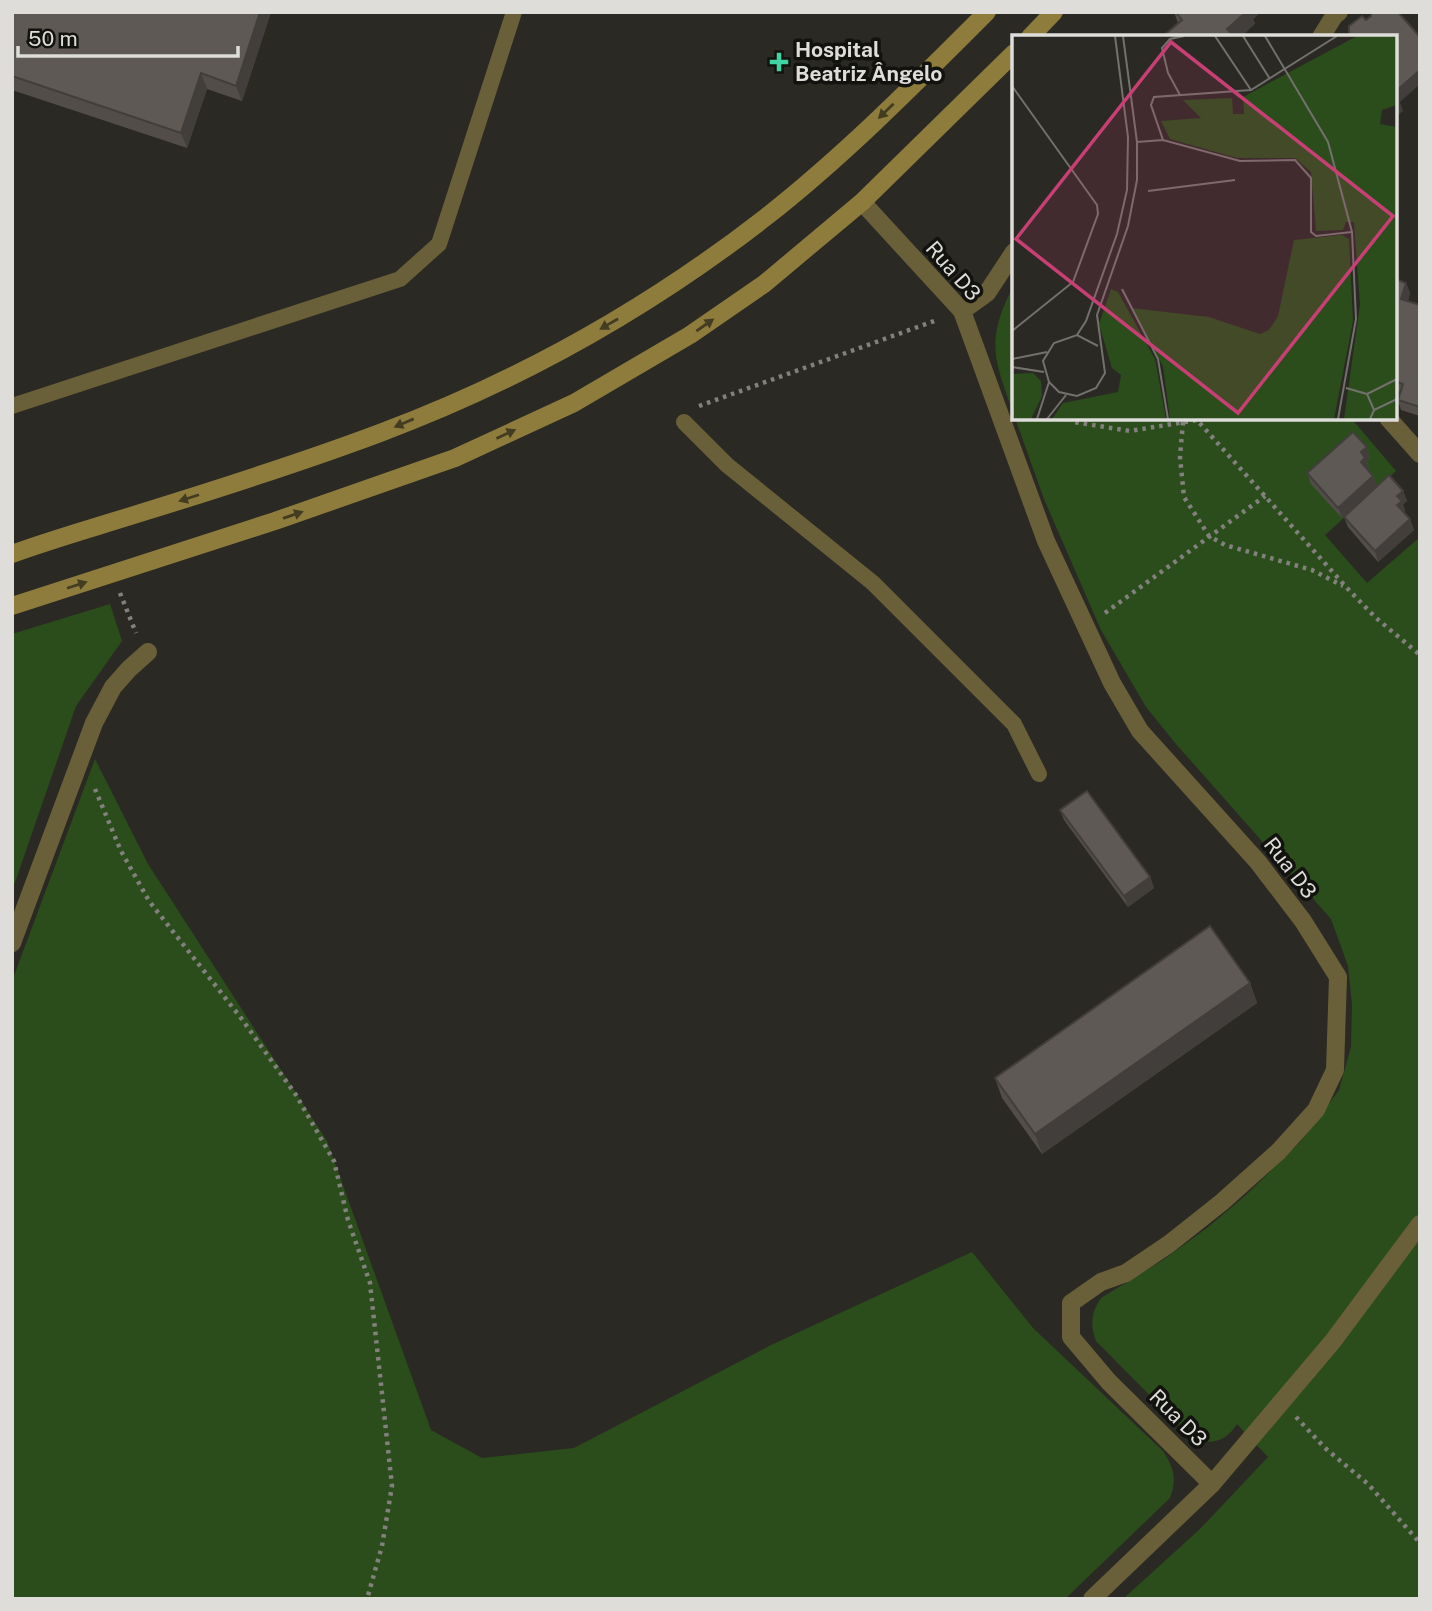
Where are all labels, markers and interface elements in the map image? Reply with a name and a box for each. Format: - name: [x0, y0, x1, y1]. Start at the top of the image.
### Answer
- scale bar: [18, 14, 238, 58]
- text: 50 m: [28, 26, 78, 51]
- inset map: [1012, 35, 1397, 420]
- place label: Hospital Beatriz Ângelo: [795, 37, 942, 86]
- marker: Hospital Beatriz Ângelo: [769, 52, 789, 72]
- one-way arrow: [877, 103, 894, 120]
- street label: Rua D3: [921, 236, 986, 306]
- one-way arrow: [599, 318, 619, 330]
- one-way arrow: [696, 318, 714, 332]
- one-way arrow: [394, 417, 414, 429]
- one-way arrow: [496, 428, 516, 440]
- one-way arrow: [179, 493, 200, 504]
- one-way arrow: [283, 509, 304, 520]
- one-way arrow: [67, 579, 88, 590]
- street label: Rua D3: [1259, 832, 1322, 903]
- street label: Rua D3: [1145, 1384, 1212, 1451]

